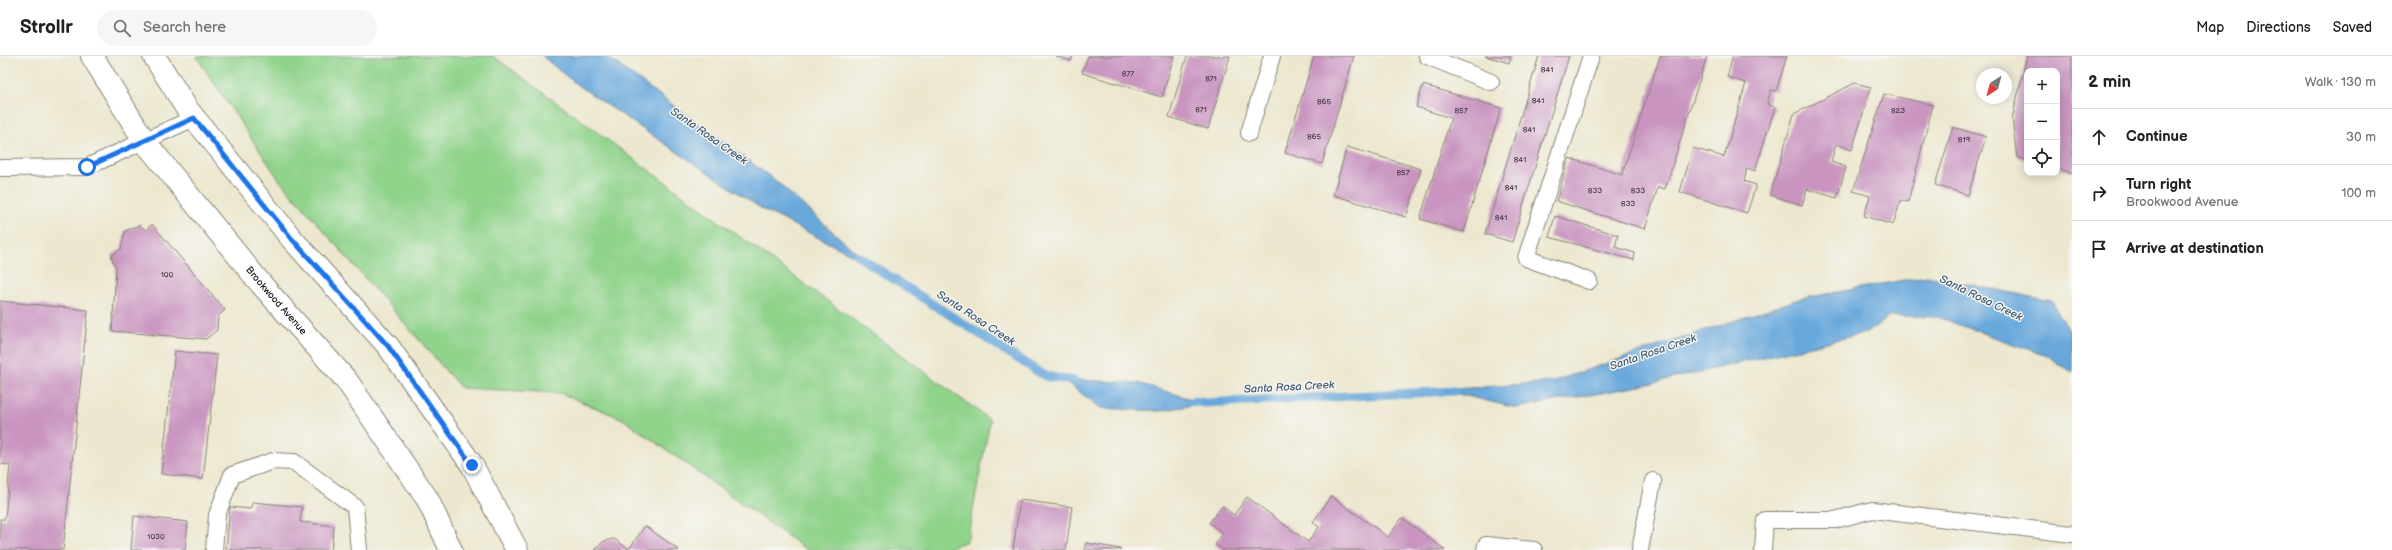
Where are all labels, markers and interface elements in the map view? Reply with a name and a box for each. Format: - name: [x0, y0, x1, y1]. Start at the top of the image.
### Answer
- search box: [97, 10, 377, 46]
- text: Strollr: [20, 16, 73, 39]
- icon: search: [111, 17, 133, 39]
- text: Search here: [143, 18, 226, 37]
- text: Map: [2196, 19, 2224, 36]
- text: Directions: [2246, 19, 2311, 36]
- text: Saved: [2333, 19, 2372, 36]
- house number: 841: [1541, 65, 1553, 74]
- north arrow: [1976, 68, 2012, 104]
- map controls: [2024, 68, 2060, 176]
- button: +: [2024, 68, 2060, 104]
- house number: 877: [1122, 69, 1134, 78]
- text: 2 min: [2088, 72, 2131, 92]
- house number: 871: [1205, 74, 1217, 83]
- text: Walk · 130 m: [2305, 74, 2376, 90]
- house number: 841: [1532, 96, 1544, 105]
- house number: 865: [1317, 97, 1331, 106]
- button: −: [2024, 104, 2060, 140]
- water label: Santa Rosa Creek: [668, 105, 750, 168]
- house number: 871: [1195, 105, 1207, 114]
- house number: 857: [1454, 106, 1468, 115]
- house number: 823: [1891, 106, 1905, 115]
- house number: 841: [1523, 125, 1535, 134]
- icon: ahead: [2088, 126, 2110, 148]
- text: Continue: [2126, 127, 2188, 146]
- text: 30 m: [2346, 129, 2376, 145]
- house number: 865: [1307, 132, 1321, 141]
- house number: 819: [1958, 135, 1971, 144]
- button: locate: [2024, 140, 2060, 176]
- house number: 841: [1514, 155, 1526, 164]
- route start: [78, 158, 96, 176]
- house number: 857: [1396, 168, 1410, 177]
- text: Turn right: [2126, 175, 2191, 194]
- icon: right: [2088, 182, 2110, 204]
- house number: 841: [1505, 183, 1517, 192]
- text: 100 m: [2341, 185, 2376, 201]
- house number: 833: [1588, 186, 1602, 195]
- house number: 833: [1631, 186, 1645, 195]
- text: Brookwood Avenue: [2126, 194, 2238, 210]
- house number: 833: [1621, 199, 1635, 208]
- house number: 841: [1495, 213, 1507, 222]
- icon: arrive: [2088, 238, 2110, 260]
- text: Arrive at destination: [2126, 239, 2264, 258]
- street label: Brookwood Avenue: [243, 264, 309, 337]
- house number: 100: [161, 270, 174, 279]
- water label: Santa Rosa Creek: [1937, 272, 2025, 324]
- water label: Santa Rosa Creek: [934, 288, 1018, 348]
- water label: Santa Rosa Creek: [1608, 331, 1699, 373]
- water label: Santa Rosa Creek: [1243, 378, 1335, 396]
- route end: [463, 456, 481, 474]
- house number: 1030: [147, 532, 165, 541]

